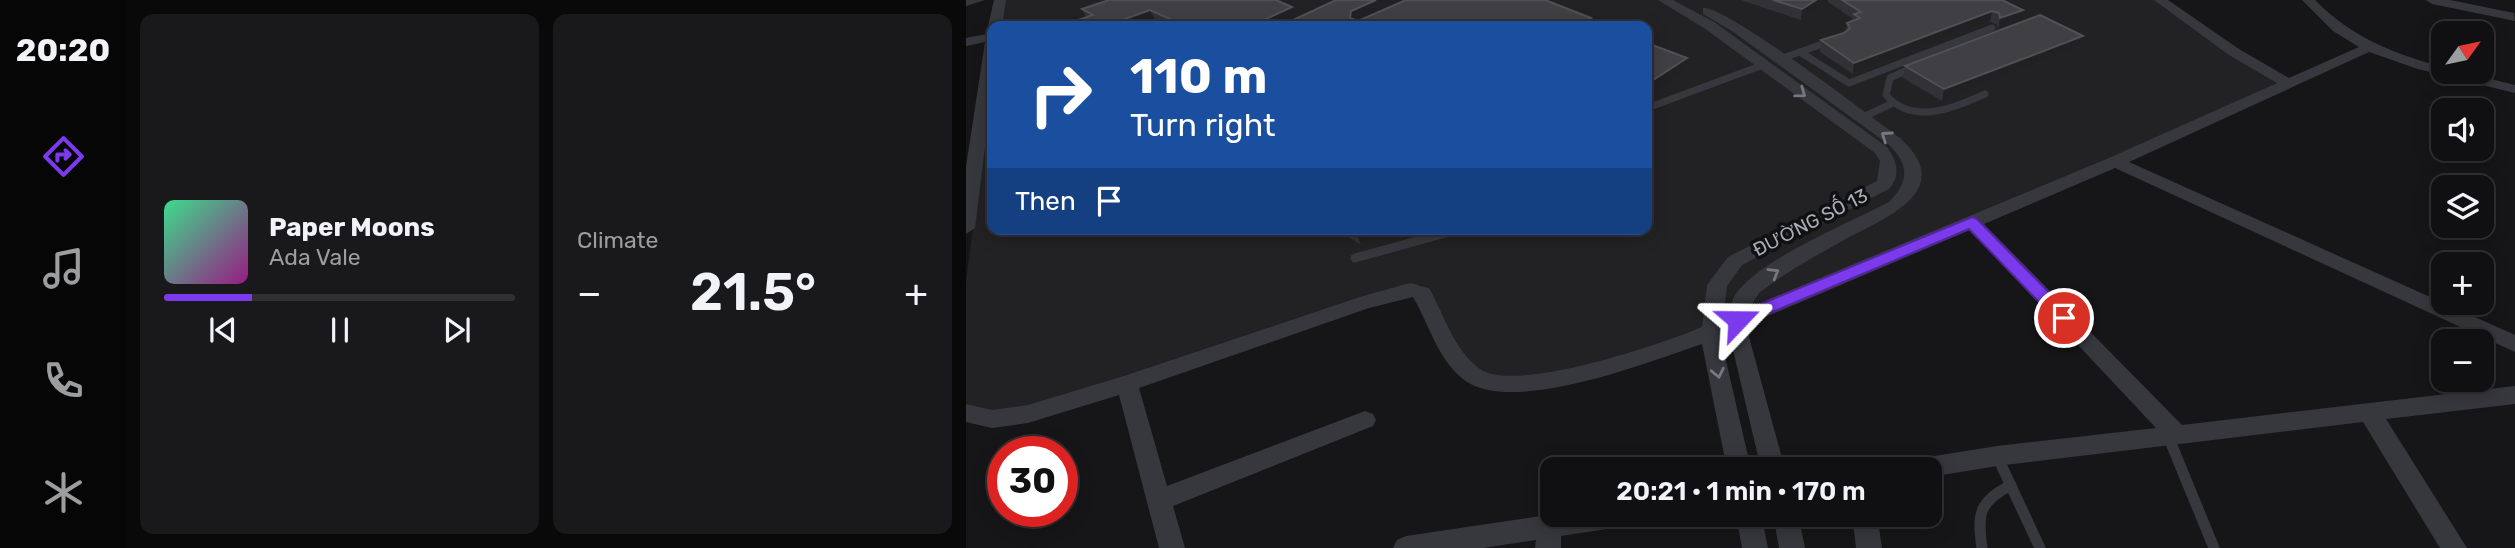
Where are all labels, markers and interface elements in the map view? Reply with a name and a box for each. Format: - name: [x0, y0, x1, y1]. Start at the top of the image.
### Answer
- north arrow: [2431, 21, 2494, 84]
- map controls: [2431, 21, 2494, 392]
- text: 20:20: [16, 31, 110, 69]
- text: 110 m: [1130, 47, 1267, 105]
- icon: right: [1015, 49, 1106, 140]
- one-way arrow: [1793, 84, 1806, 97]
- button: sound: [2431, 98, 2494, 161]
- text: Turn right: [1130, 106, 1275, 144]
- icon: directions: [39, 132, 88, 181]
- one-way arrow: [1881, 132, 1894, 144]
- button: layers: [2431, 175, 2494, 238]
- street label: ĐƯỜNG SỐ 13: [1748, 181, 1871, 261]
- icon: arrive: [1090, 182, 1128, 220]
- text: Then: [1015, 186, 1076, 217]
- text: Paper Moons: [269, 212, 435, 243]
- text: Climate: [577, 226, 658, 254]
- text: Ada Vale: [269, 243, 361, 271]
- icon: music: [39, 244, 88, 293]
- button: +: [2431, 252, 2494, 315]
- text: 21.5°: [690, 261, 816, 323]
- one-way arrow: [1766, 269, 1779, 282]
- text: −: [577, 270, 602, 316]
- text: +: [904, 270, 928, 316]
- position arrow: [1701, 283, 1775, 357]
- pin: [2034, 288, 2094, 348]
- icon: arrive: [2045, 299, 2083, 337]
- icon: previous: [204, 311, 242, 349]
- icon: pause: [321, 311, 359, 349]
- icon: next: [438, 311, 476, 349]
- button: −: [2431, 329, 2494, 392]
- icon: phone: [39, 356, 88, 405]
- one-way arrow: [1710, 367, 1725, 379]
- speed limit sign: 30: [987, 436, 1078, 527]
- icon: climate: [39, 468, 88, 517]
- text: 20:21 · 1 min · 170 m: [1616, 476, 1866, 507]

